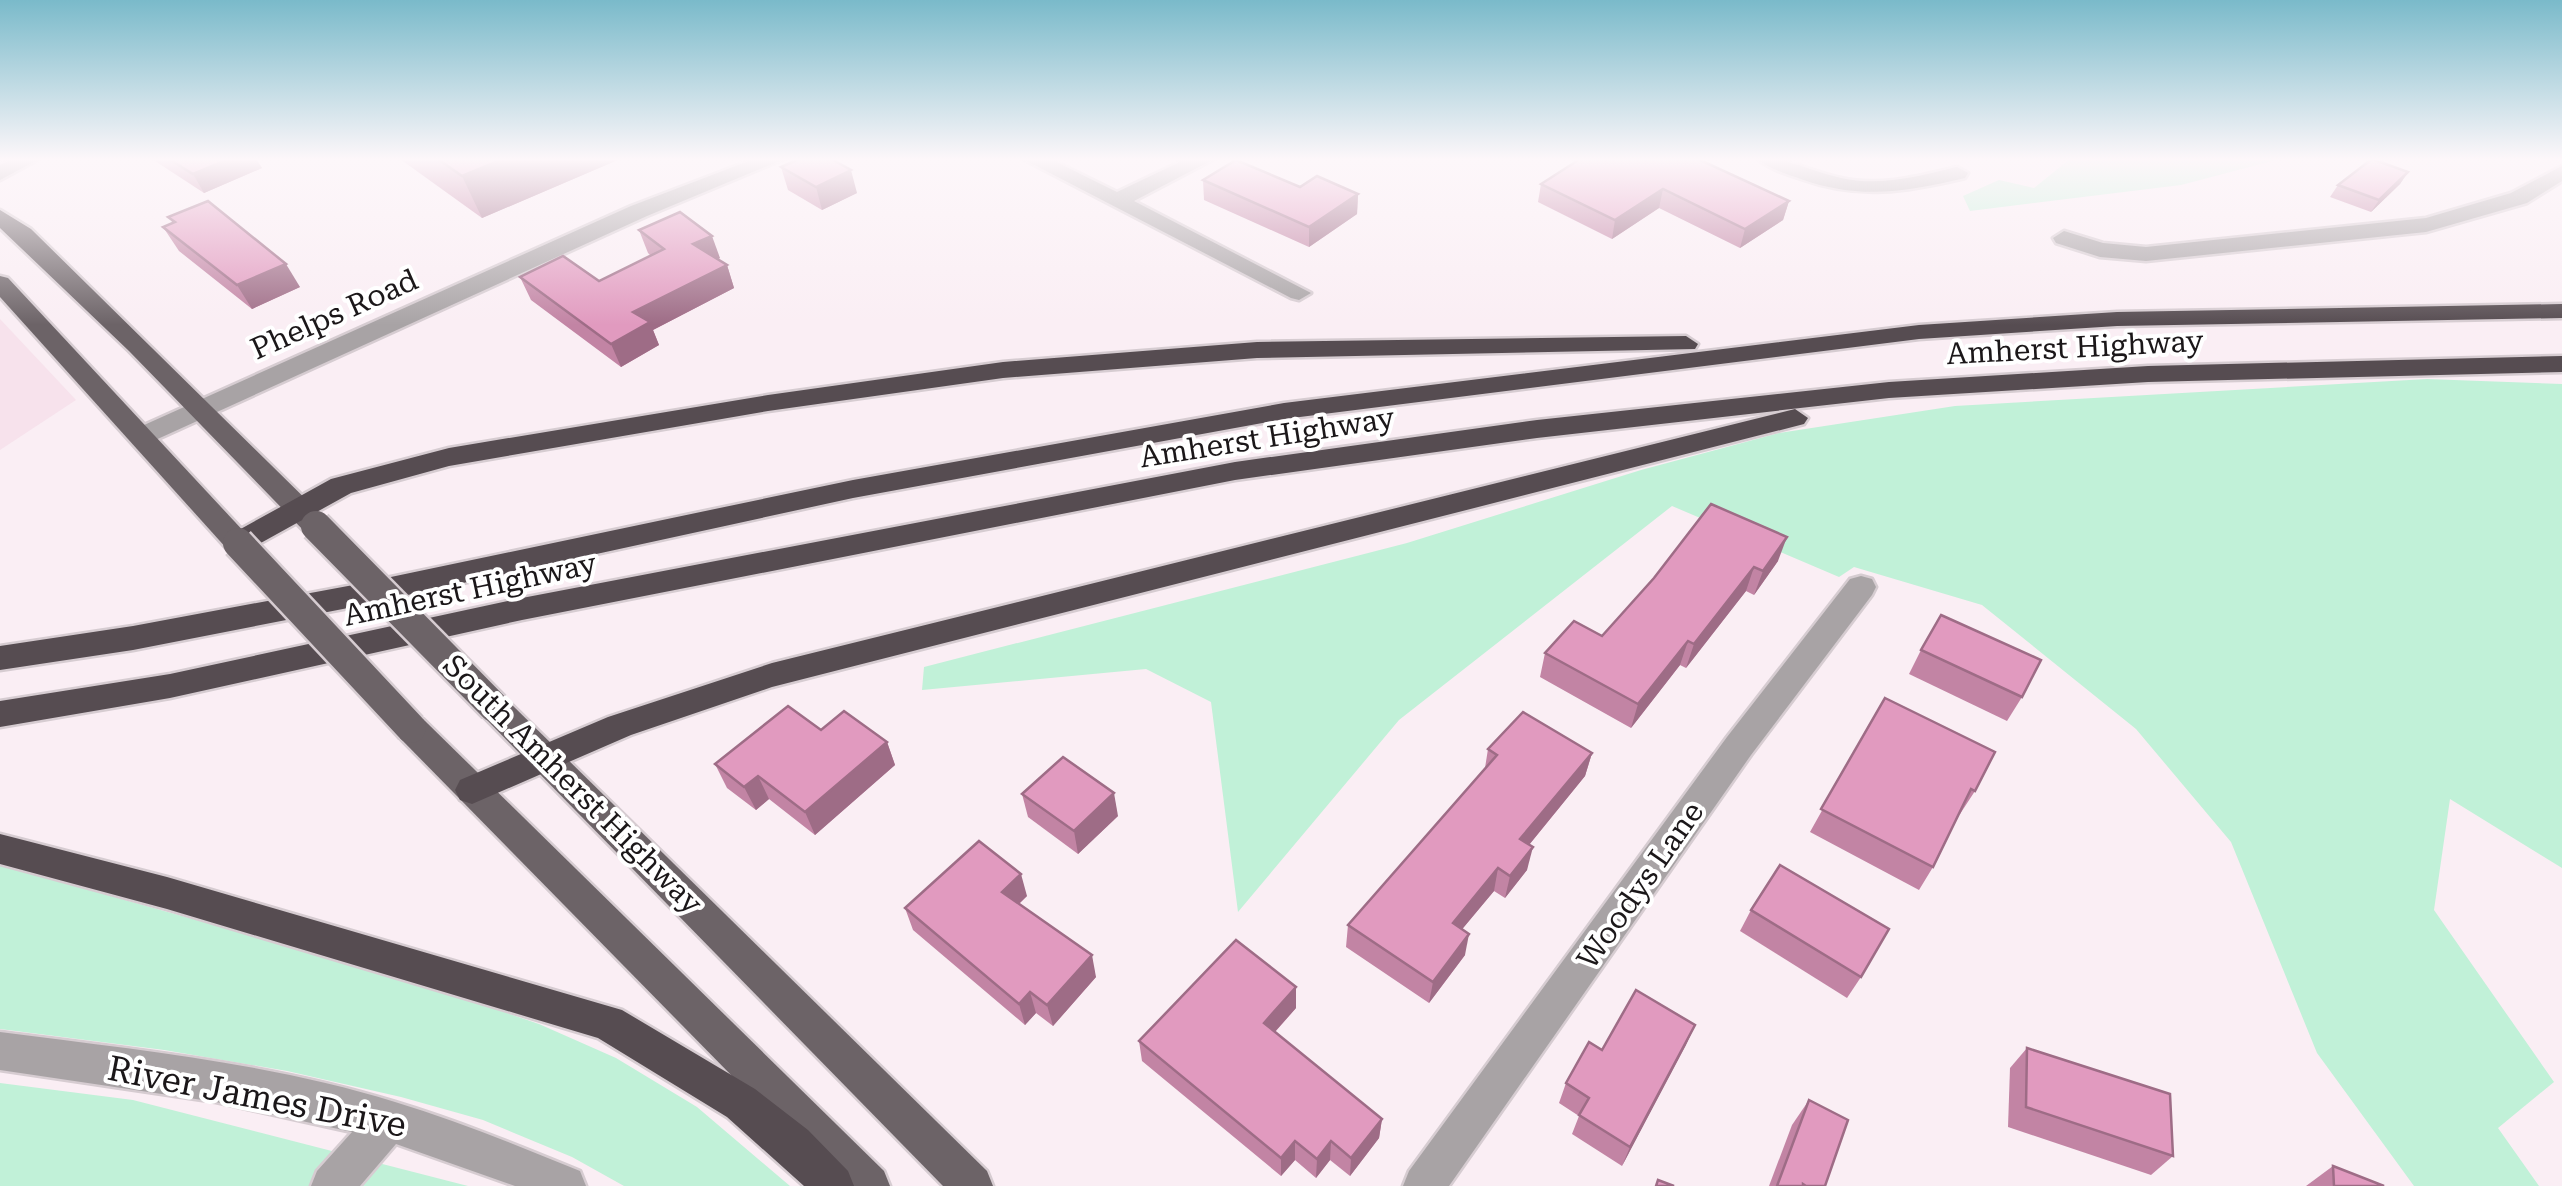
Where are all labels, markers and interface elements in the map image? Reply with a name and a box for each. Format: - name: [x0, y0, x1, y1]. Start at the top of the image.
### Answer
- street label: Phelps Road: [245, 262, 423, 366]
- street label: Amherst Highway: [1946, 323, 2205, 371]
- street label: Amherst Highway: [1137, 400, 1397, 474]
- street label: Amherst Highway: [340, 545, 600, 633]
- street label: South Amherst Highway: [436, 647, 710, 921]
- street label: Woodys Lane: [1570, 795, 1710, 975]
- street label: River James Drive: [104, 1048, 410, 1146]

